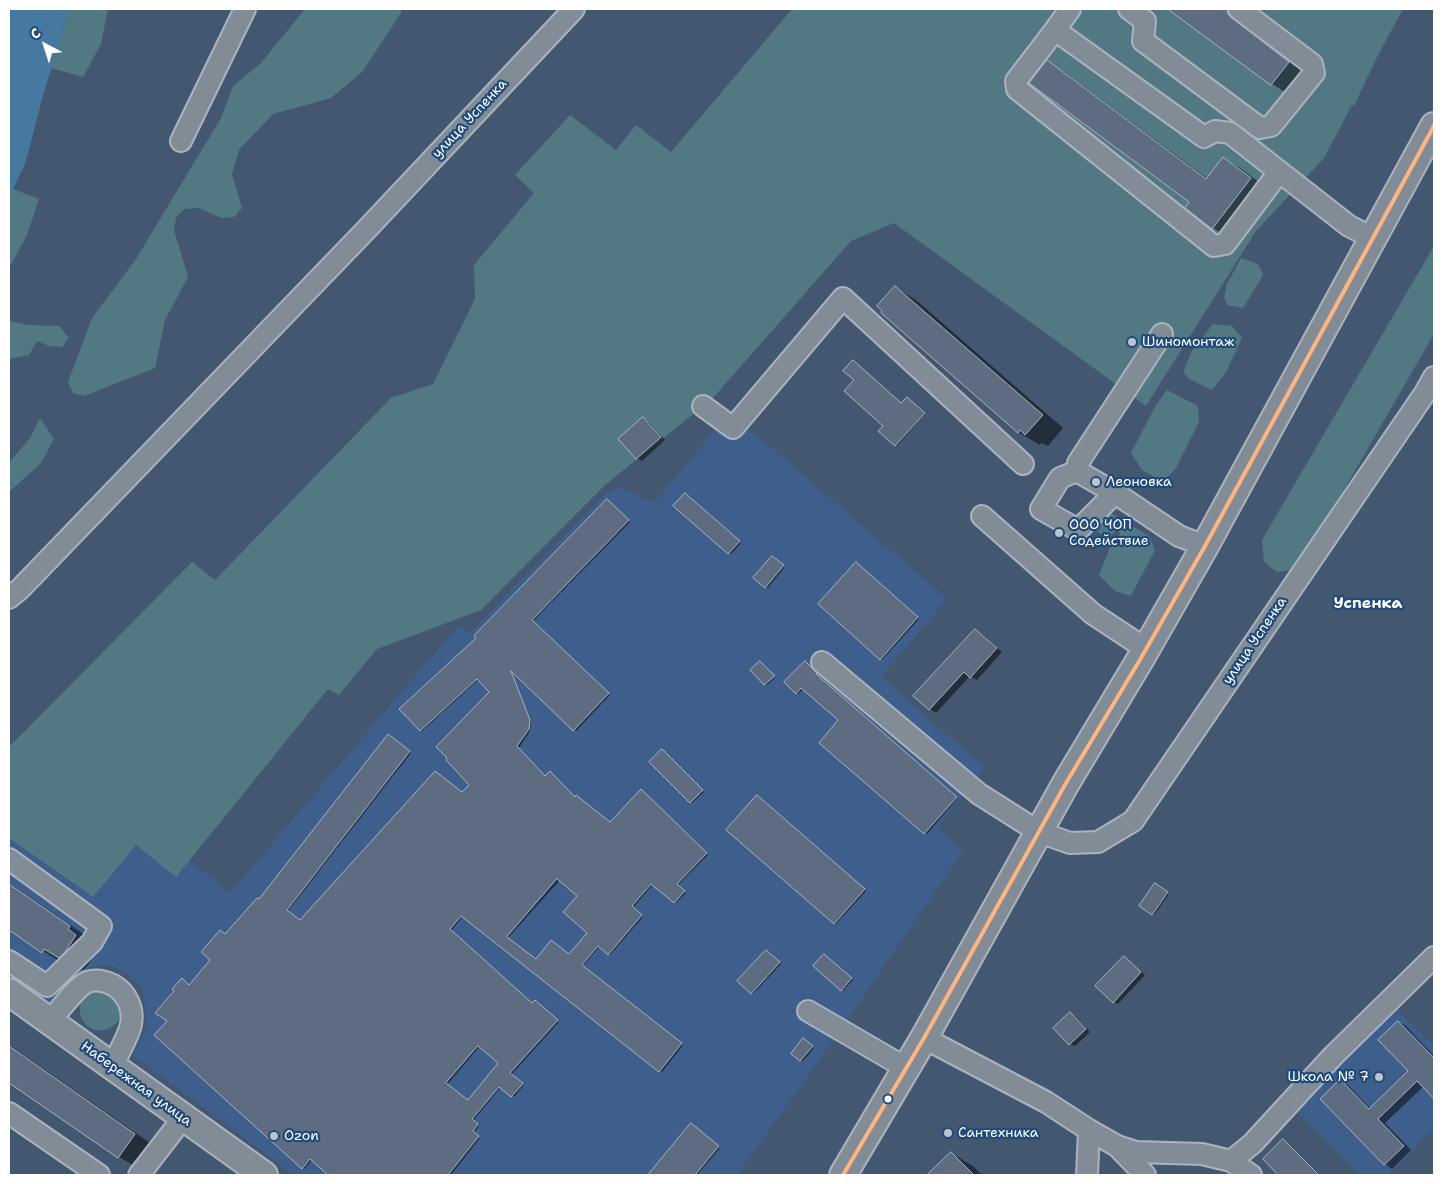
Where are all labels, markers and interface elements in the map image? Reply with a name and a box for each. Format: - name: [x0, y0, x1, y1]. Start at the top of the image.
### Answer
- north arrow: [20, 20, 70, 70]
- text: С: [26, 24, 44, 43]
- street label: улица Успенка: [429, 76, 511, 162]
- place label: Шиномонтаж: [1142, 334, 1234, 350]
- marker: Шиномонтаж: [1126, 336, 1138, 348]
- place label: Леоновка: [1106, 474, 1172, 490]
- marker: Леоновка: [1090, 476, 1102, 488]
- place label: ООО ЧОП Содействие: [1069, 517, 1149, 550]
- marker: ООО ЧОП Содействие: [1053, 527, 1065, 539]
- street label: улица Успенка: [1219, 594, 1291, 688]
- district label: Успенка: [1334, 594, 1402, 614]
- street label: Набережная улица: [77, 1038, 195, 1130]
- place label: Школа № 7: [1287, 1069, 1369, 1085]
- marker: Школа № 7: [1373, 1071, 1385, 1083]
- unlabelled marker: [883, 1094, 893, 1104]
- place label: Сантехника: [958, 1125, 1039, 1141]
- marker: Сантехника: [942, 1127, 954, 1139]
- place label: Ozon: [284, 1128, 319, 1144]
- marker: Ozon: [268, 1130, 280, 1142]

